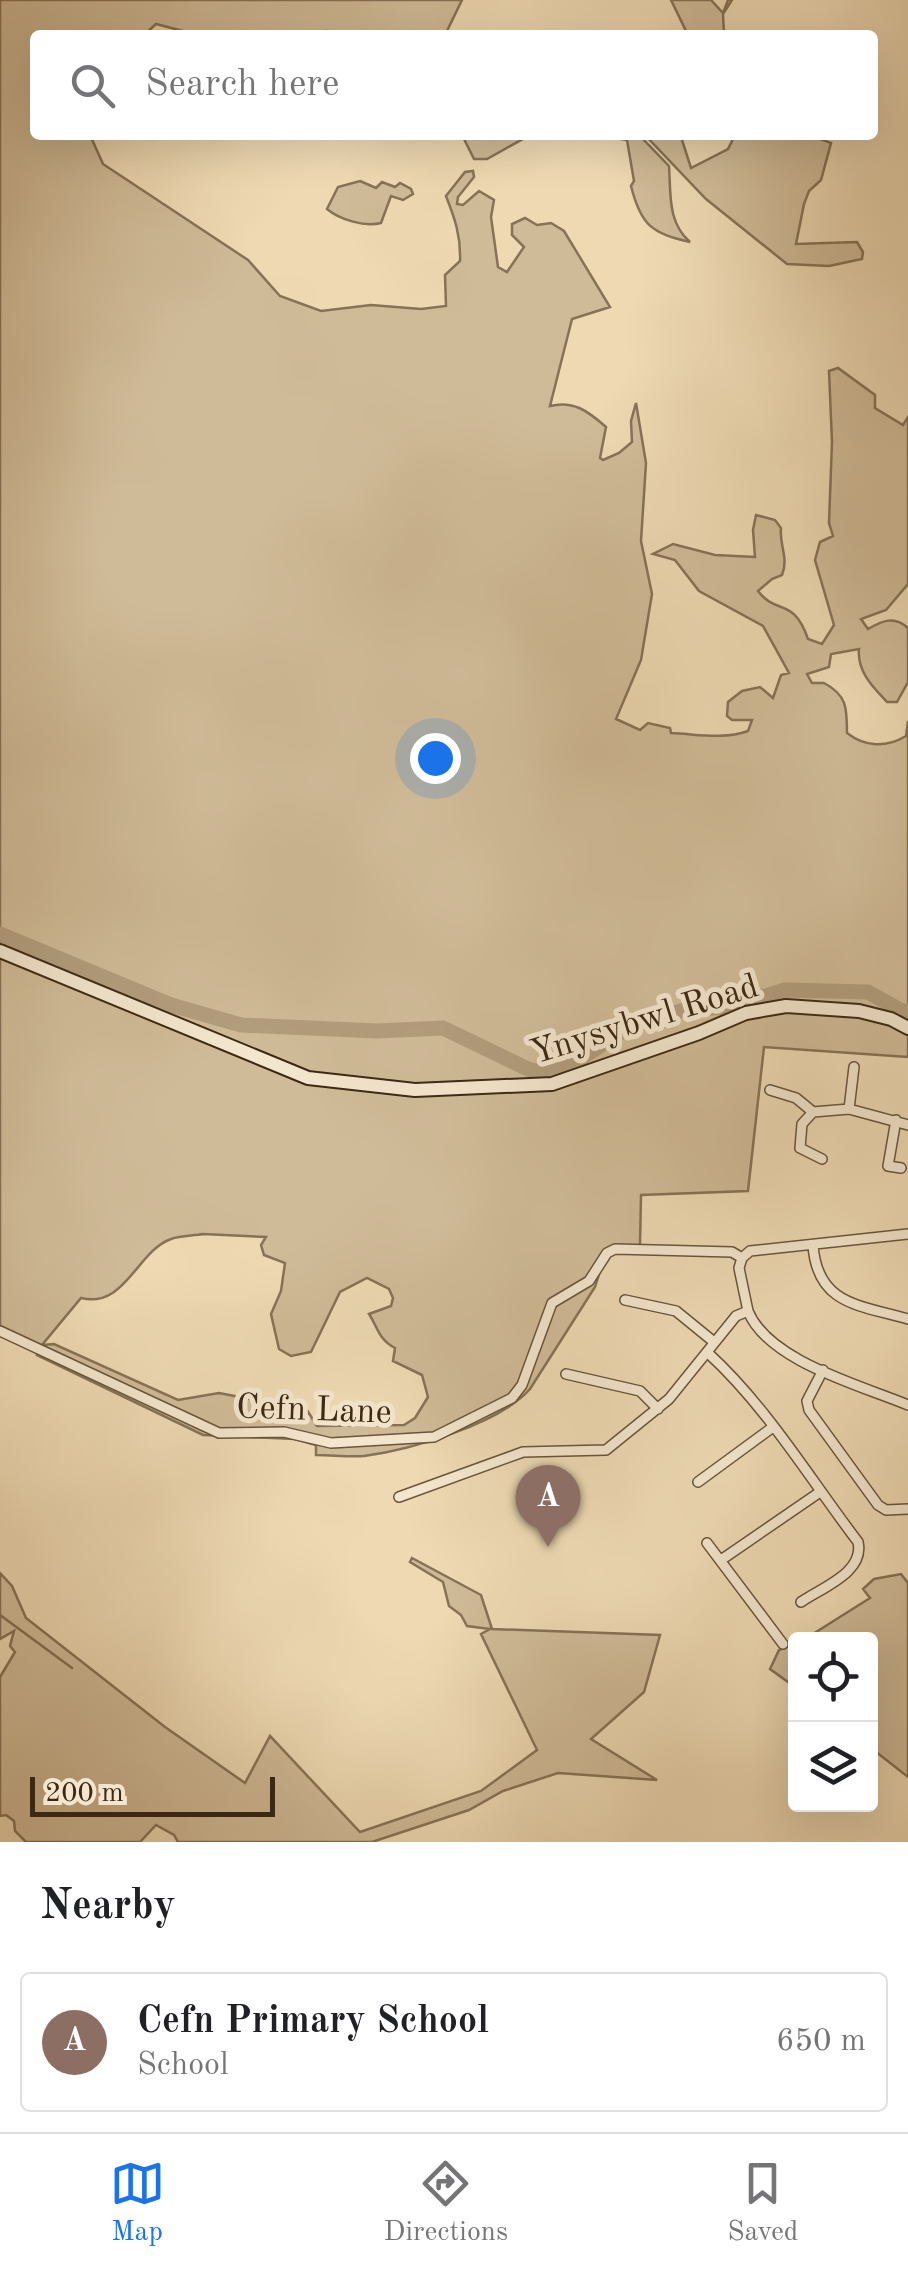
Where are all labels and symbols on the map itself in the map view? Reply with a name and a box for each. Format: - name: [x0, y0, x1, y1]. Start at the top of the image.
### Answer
- your location: [410, 733, 461, 784]
- street label: Ynysybwl Road: [527, 969, 763, 1072]
- street label: Cefn Lane: [236, 1390, 392, 1431]
- pin: A: [516, 1464, 580, 1547]
- scale bar: [30, 1772, 275, 1816]

